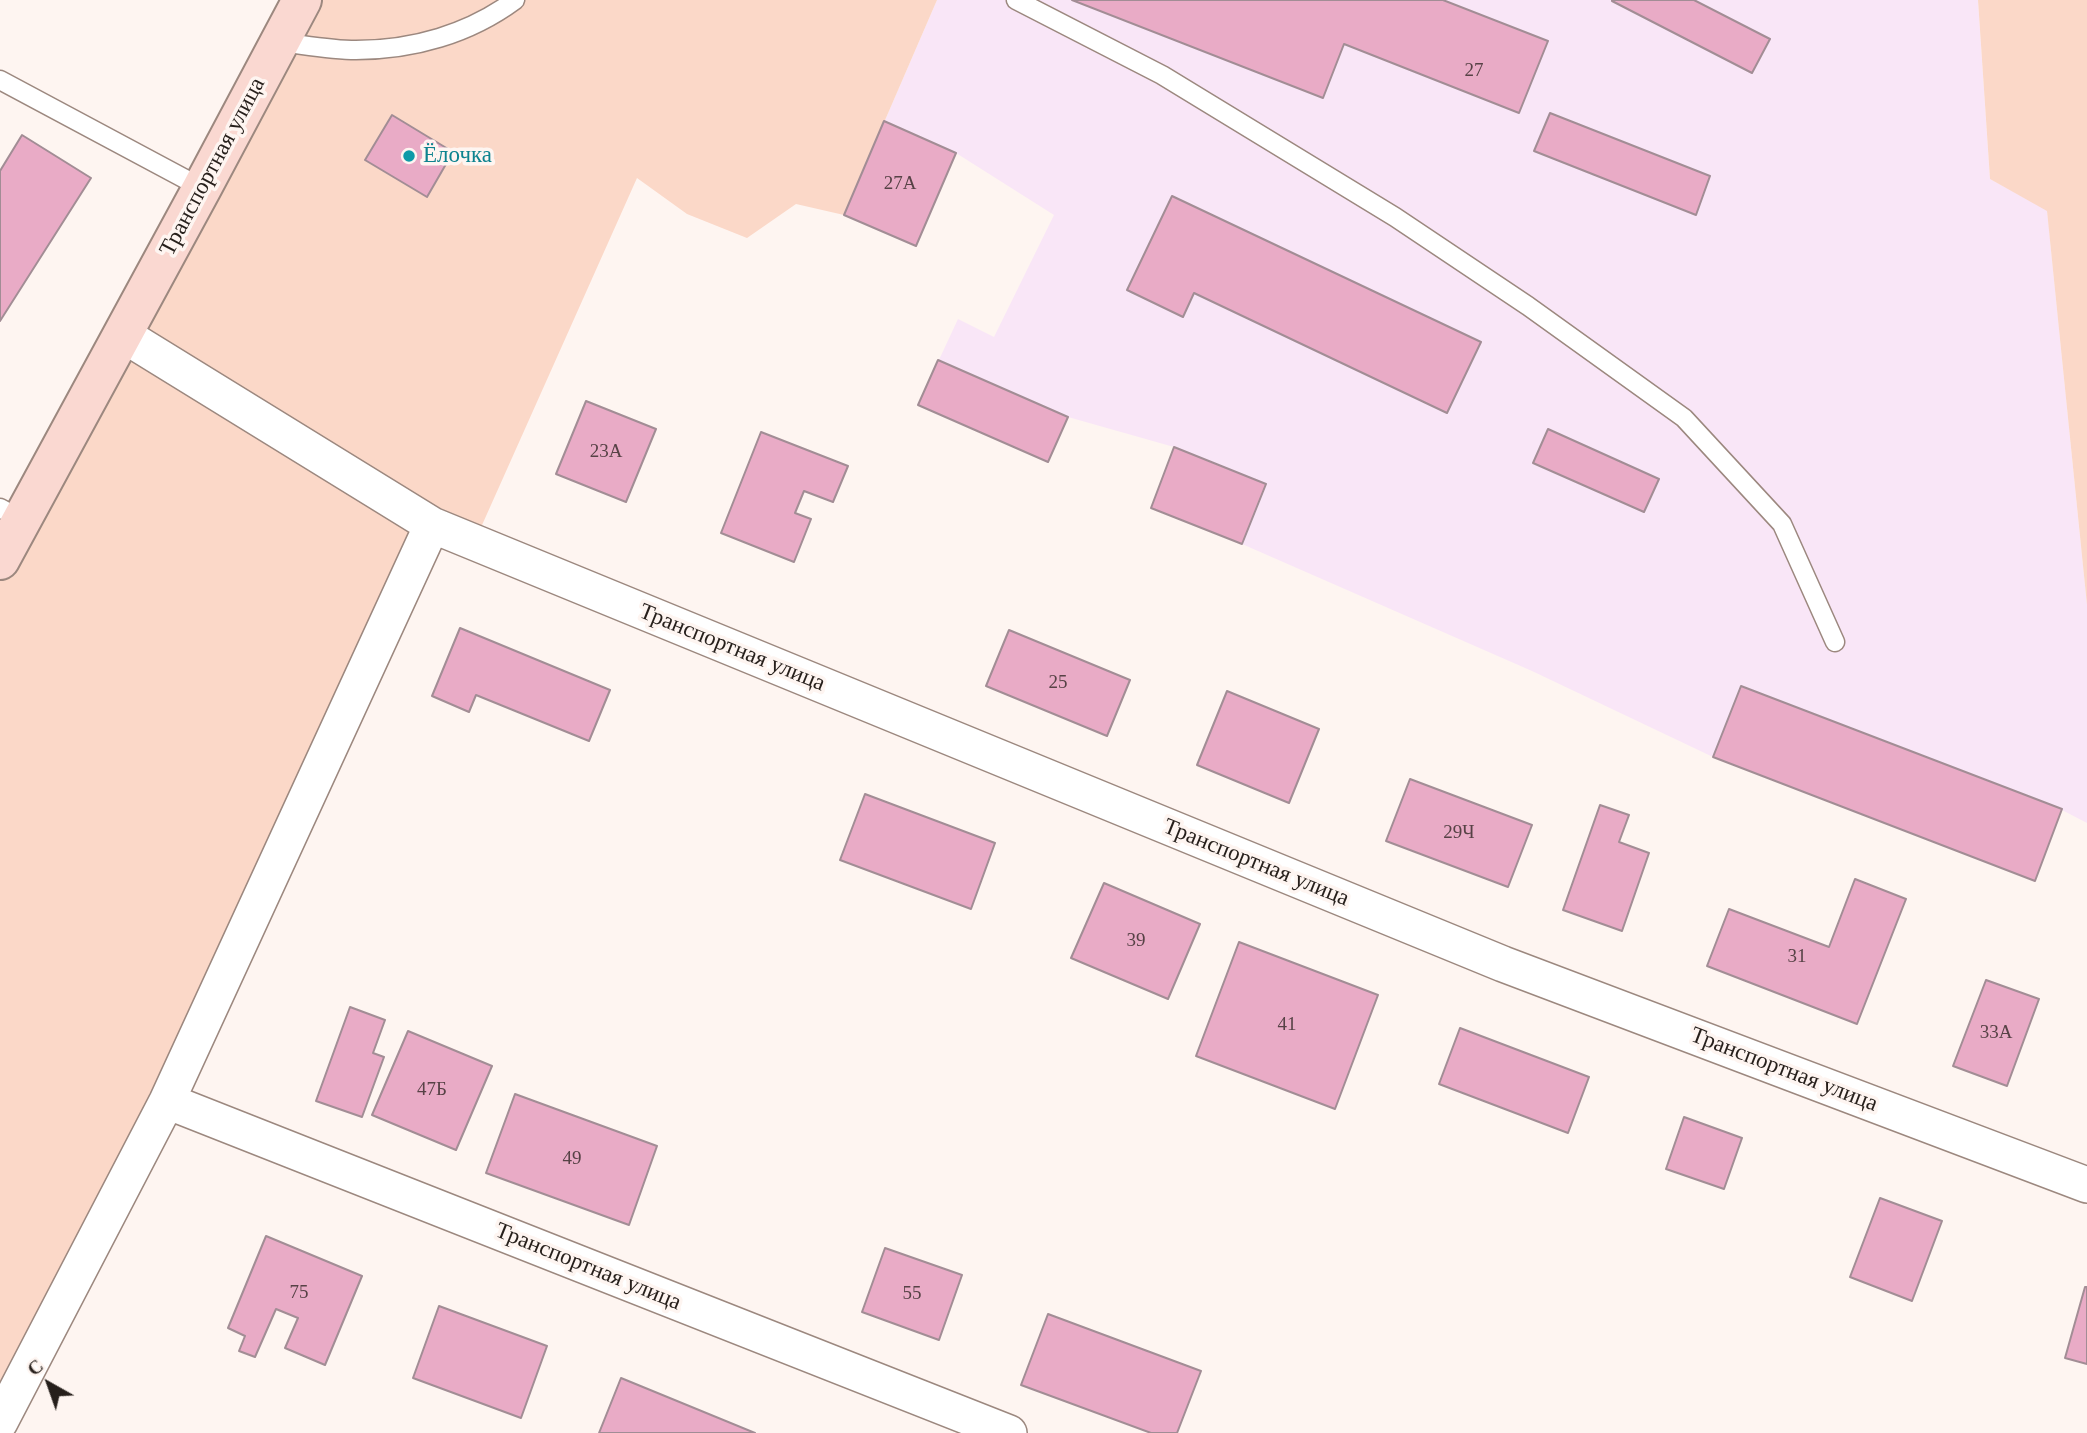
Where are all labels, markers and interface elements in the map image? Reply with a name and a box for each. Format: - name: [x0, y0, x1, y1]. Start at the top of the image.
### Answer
- house number: 27: [1464, 60, 1484, 82]
- street label: Транспортная улица: [154, 73, 272, 261]
- place label: Ёлочка: [423, 142, 492, 170]
- marker: Ёлочка: [401, 148, 417, 164]
- house number: 27А: [884, 173, 916, 195]
- house number: 23А: [590, 441, 622, 463]
- street label: Транспортная улица: [635, 598, 829, 698]
- house number: 25: [1048, 672, 1068, 694]
- street label: Транспортная улица: [1159, 813, 1353, 913]
- house number: 29Ч: [1443, 822, 1475, 844]
- house number: 39: [1126, 930, 1146, 952]
- house number: 31: [1788, 946, 1806, 968]
- house number: 41: [1278, 1014, 1296, 1036]
- street label: Транспортная улица: [1687, 1022, 1881, 1118]
- house number: 33А: [1980, 1022, 2012, 1044]
- house number: 47Б: [417, 1079, 447, 1101]
- house number: 49: [562, 1148, 582, 1170]
- street label: Транспортная улица: [491, 1217, 685, 1317]
- house number: 75: [290, 1282, 308, 1304]
- house number: 55: [902, 1283, 922, 1305]
- north arrow: [14, 1349, 84, 1419]
- text: С: [23, 1355, 47, 1380]

